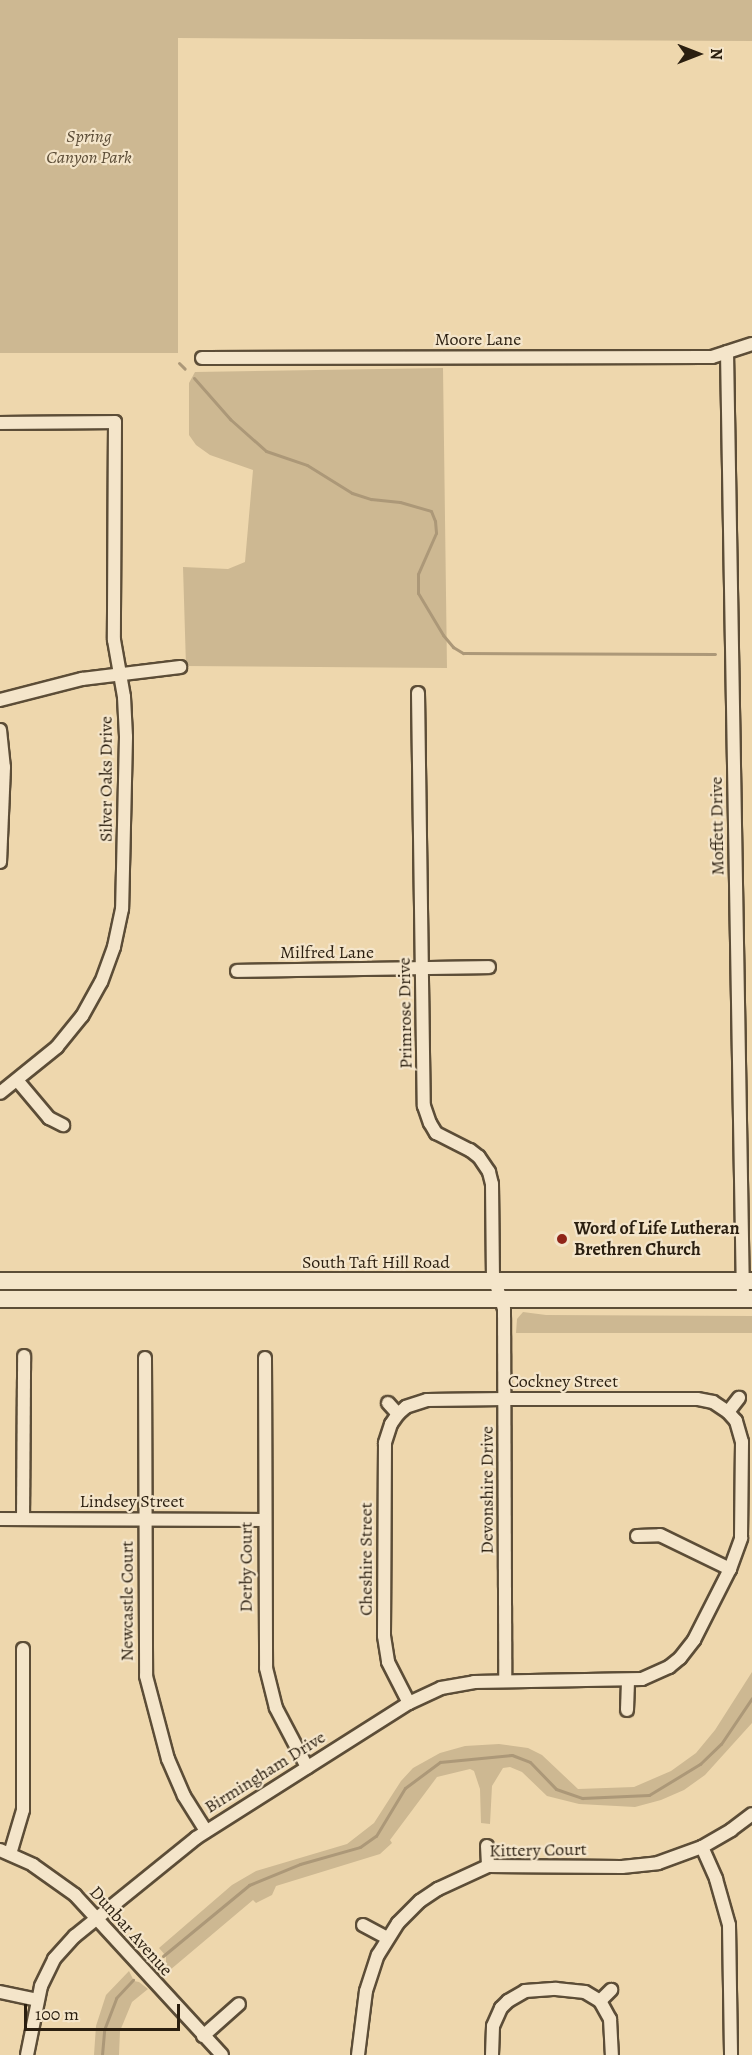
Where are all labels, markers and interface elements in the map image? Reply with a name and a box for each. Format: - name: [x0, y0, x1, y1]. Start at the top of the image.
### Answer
- north arrow: [668, 24, 728, 84]
- text: N: [705, 48, 727, 60]
- park label: Spring Canyon Park: [46, 126, 132, 168]
- street label: Moore Lane: [435, 328, 521, 350]
- street label: Silver Oaks Drive: [95, 716, 117, 842]
- street label: Moffett Drive: [705, 776, 729, 876]
- street label: Milfred Lane: [280, 941, 374, 963]
- street label: Primrose Drive: [393, 957, 417, 1069]
- place label: Word of Life Lutheran Brethren Church: [574, 1218, 740, 1260]
- marker: Word of Life Lutheran Brethren Church: [555, 1232, 569, 1246]
- street label: South Taft Hill Road: [302, 1251, 450, 1273]
- street label: Cockney Street: [508, 1370, 618, 1392]
- street label: Devonshire Drive: [476, 1426, 498, 1554]
- street label: Lindsey Street: [80, 1490, 184, 1512]
- street label: Cheshire Street: [355, 1502, 377, 1616]
- street label: Derby Court: [235, 1522, 257, 1612]
- street label: Newcastle Court: [116, 1541, 138, 1661]
- street label: Birmingham Drive: [201, 1726, 329, 1818]
- street label: Kittery Court: [489, 1838, 587, 1862]
- street label: Dunbar Avenue: [85, 1881, 177, 1981]
- scale bar: [27, 1992, 183, 2030]
- text: 100 m: [35, 2002, 79, 2026]

